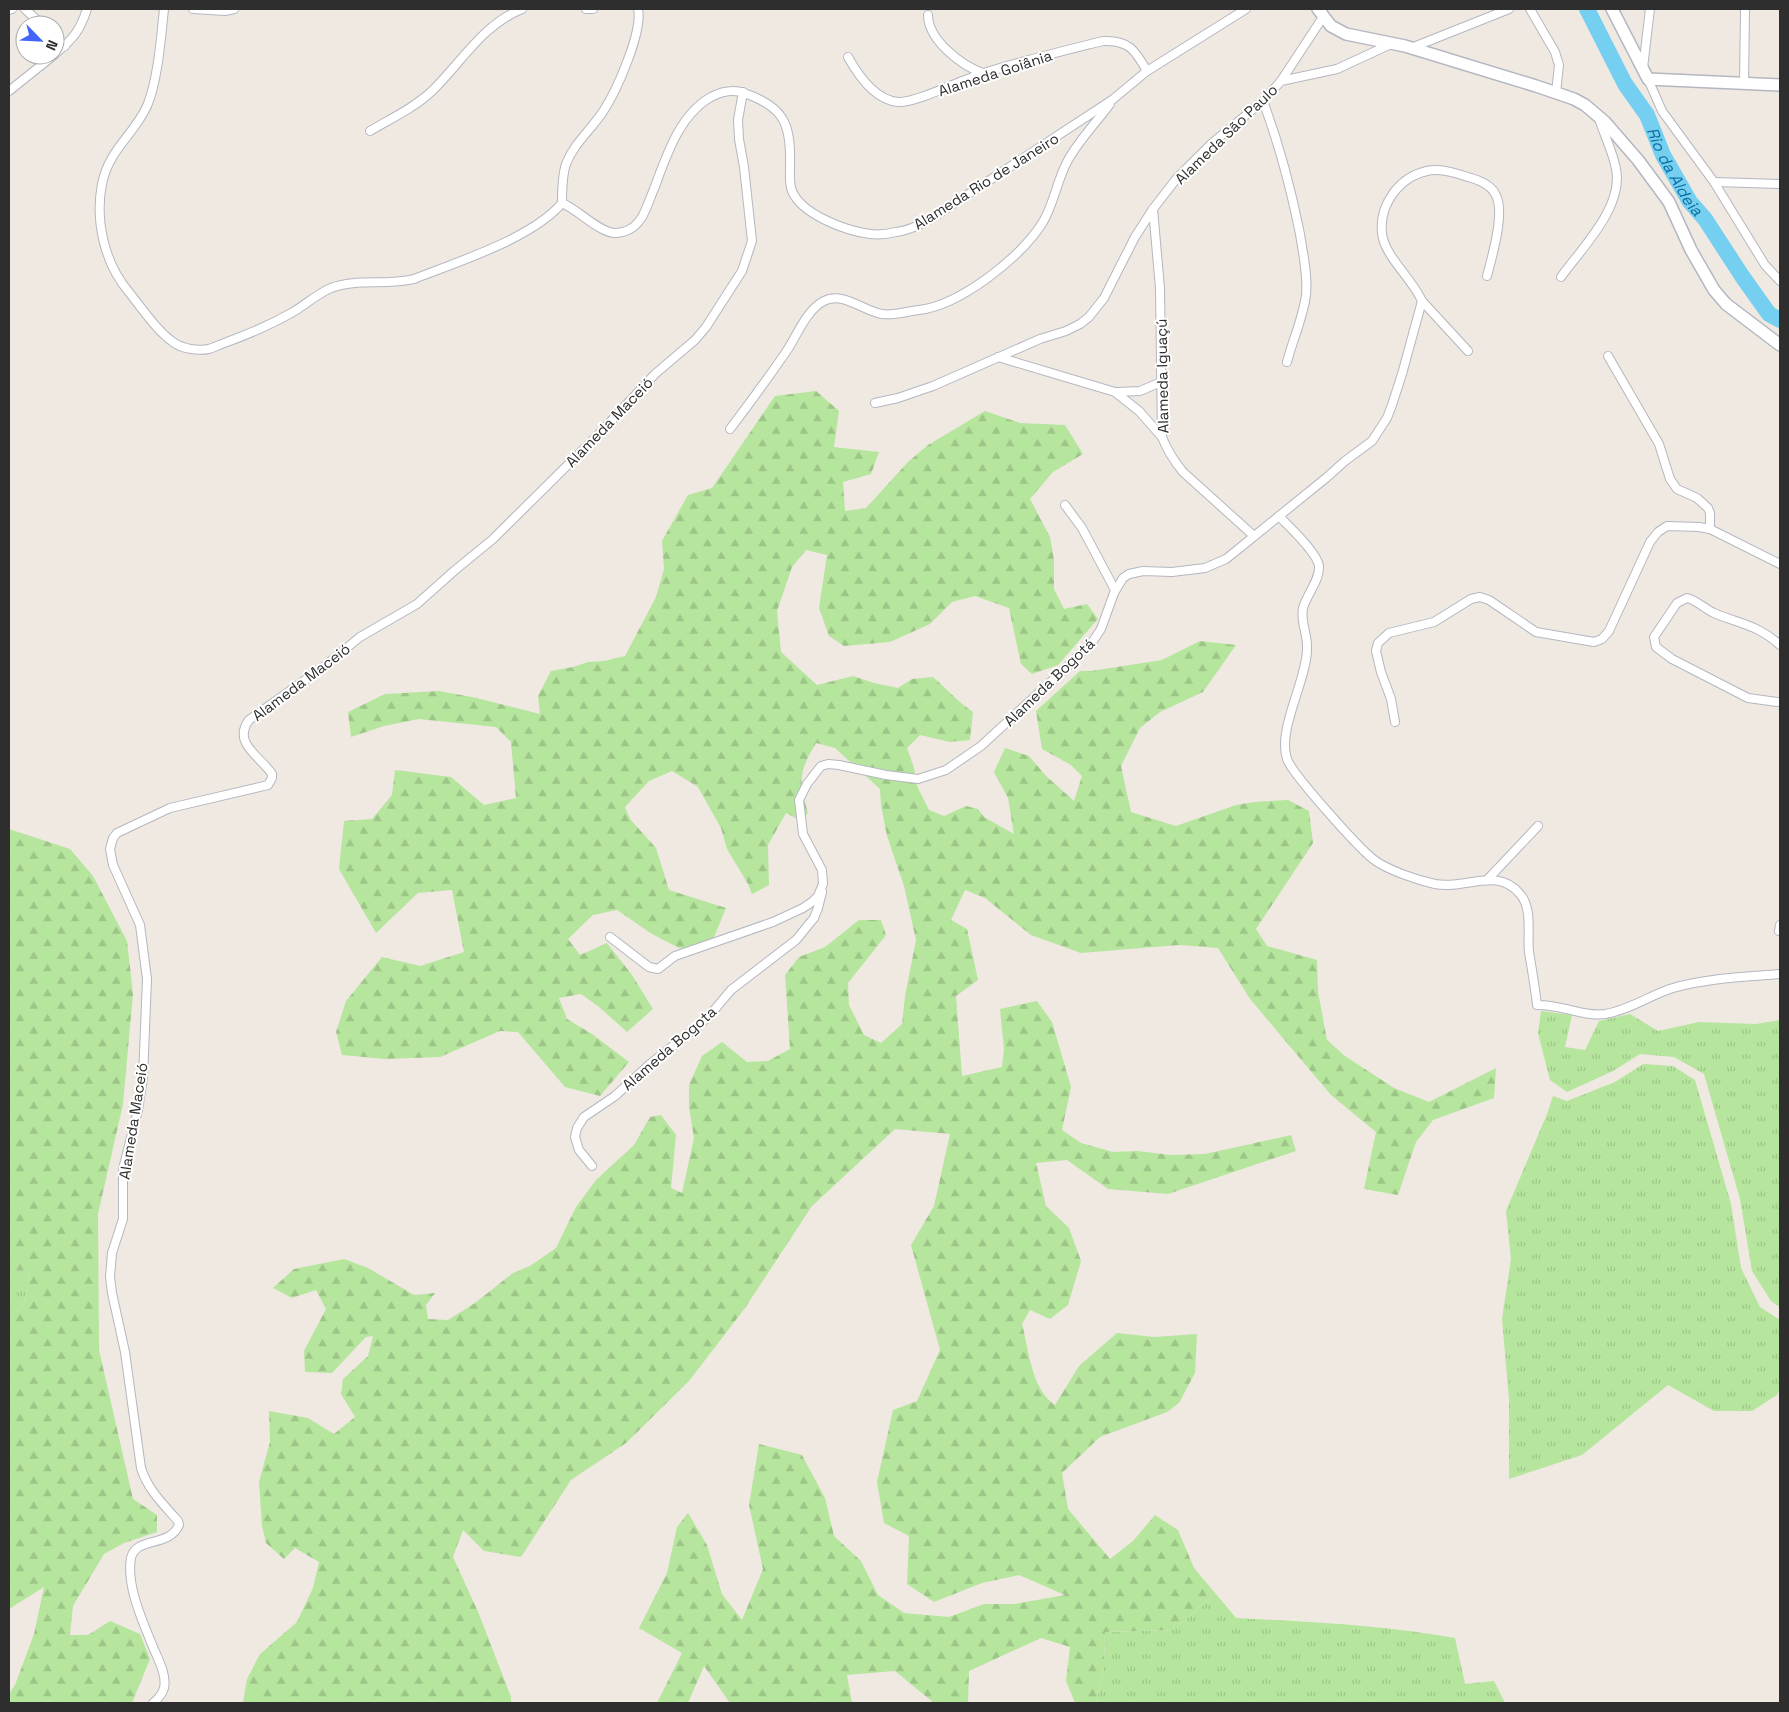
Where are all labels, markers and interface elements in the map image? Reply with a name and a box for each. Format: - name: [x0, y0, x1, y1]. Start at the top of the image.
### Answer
- north arrow: [15, 15, 65, 65]
- text: N: [42, 37, 62, 53]
- street label: Alameda Goiânia: [936, 46, 1055, 100]
- street label: Alameda São Paulo: [1171, 80, 1281, 188]
- water label: Rio da Aldeia: [1642, 124, 1708, 221]
- street label: Alameda Rio de Janeiro: [910, 128, 1062, 234]
- street label: Alameda Iguaçú: [1152, 318, 1172, 434]
- street label: Alameda Maceió: [561, 373, 657, 471]
- street label: Alameda Bogotá: [1000, 634, 1099, 730]
- street label: Alameda Maceió: [248, 639, 354, 725]
- street label: Alameda Bogota: [618, 1002, 720, 1094]
- street label: Alameda Maceió: [114, 1061, 152, 1181]

